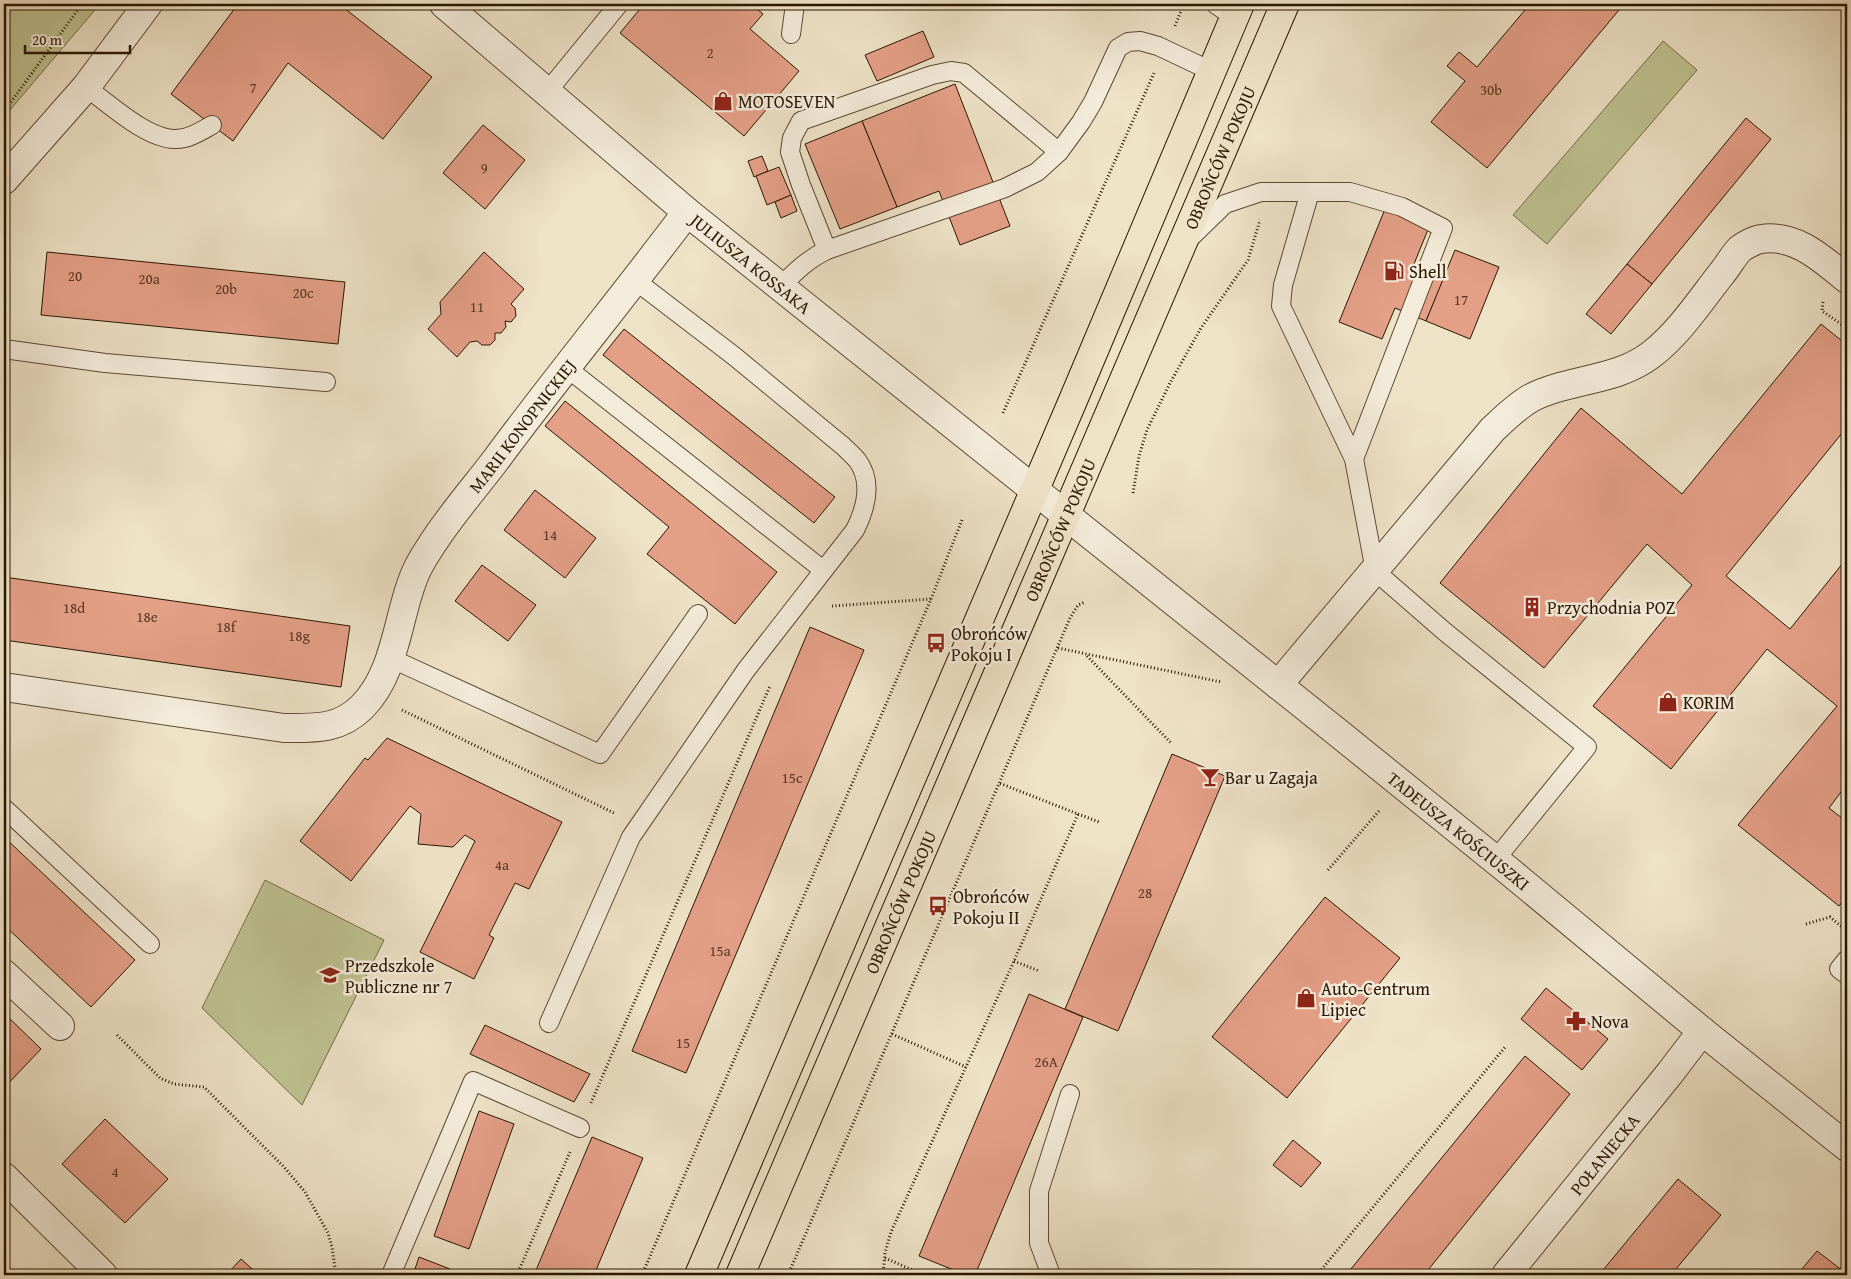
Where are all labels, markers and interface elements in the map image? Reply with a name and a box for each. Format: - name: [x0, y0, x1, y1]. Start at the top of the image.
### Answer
- scale bar: [25, 22, 130, 54]
- text: 20 m: [32, 29, 63, 50]
- house number: 2: [706, 42, 714, 63]
- house number: 7: [249, 77, 257, 98]
- house number: 30b: [1480, 79, 1502, 100]
- street label: OBROŃCÓW POKOJU: [1177, 81, 1262, 233]
- place label: MOTOSEVEN: [738, 88, 836, 115]
- shop icon: MOTOSEVEN: [712, 90, 734, 112]
- house number: 9: [480, 157, 488, 178]
- street label: JULIUSZA KOSSAKA: [683, 205, 817, 320]
- place label: Shell: [1409, 258, 1446, 285]
- fuel station icon: Shell: [1383, 260, 1405, 282]
- house number: 20: [68, 265, 82, 286]
- house number: 20a: [138, 268, 160, 289]
- house number: 20b: [215, 278, 237, 299]
- house number: 20c: [292, 282, 314, 303]
- house number: 17: [1454, 289, 1468, 310]
- house number: 11: [470, 296, 484, 317]
- street label: MARII KONOPNICKIEJ: [462, 353, 582, 499]
- street label: OBROŃCÓW POKOJU: [1017, 454, 1102, 605]
- house number: 14: [543, 524, 557, 545]
- place label: Przychodnia POZ: [1547, 594, 1675, 621]
- building icon: Przychodnia POZ: [1521, 596, 1543, 618]
- house number: 18d: [63, 597, 85, 618]
- house number: 18e: [136, 606, 158, 627]
- house number: 18f: [216, 616, 238, 637]
- place label: Obrońców Pokoju I: [951, 620, 1028, 668]
- house number: 18g: [288, 625, 310, 646]
- bus stop icon: Obrońców Pokoju I: [925, 632, 947, 654]
- place label: KORIM: [1683, 689, 1735, 716]
- shop icon: KORIM: [1657, 691, 1679, 713]
- place label: Bar u Zagaja: [1225, 764, 1318, 791]
- street label: TADEUSZA KOŚCIUSZKI: [1382, 764, 1536, 897]
- bar icon: Bar u Zagaja: [1199, 766, 1221, 788]
- house number: 15c: [781, 767, 803, 788]
- street label: OBROŃCÓW POKOJU: [857, 826, 943, 978]
- house number: 4a: [495, 854, 509, 875]
- house number: 28: [1138, 882, 1152, 903]
- place label: Obrońców Pokoju II: [953, 883, 1030, 931]
- bus stop icon: Obrońców Pokoju II: [927, 895, 949, 917]
- house number: 15a: [709, 940, 731, 961]
- place label: Przedszkole Publiczne nr 7: [345, 952, 452, 1000]
- school or university icon: Przedszkole Publiczne nr 7: [319, 964, 341, 986]
- place label: Auto-Centrum Lipiec: [1321, 975, 1430, 1023]
- shop icon: Auto-Centrum Lipiec: [1295, 987, 1317, 1009]
- place label: Nova: [1591, 1008, 1629, 1035]
- pharmacy icon: Nova: [1565, 1010, 1587, 1032]
- house number: 15: [676, 1032, 690, 1053]
- house number: 26A: [1034, 1051, 1058, 1072]
- street label: POŁANIECKA: [1563, 1107, 1646, 1200]
- house number: 4: [111, 1161, 119, 1182]

